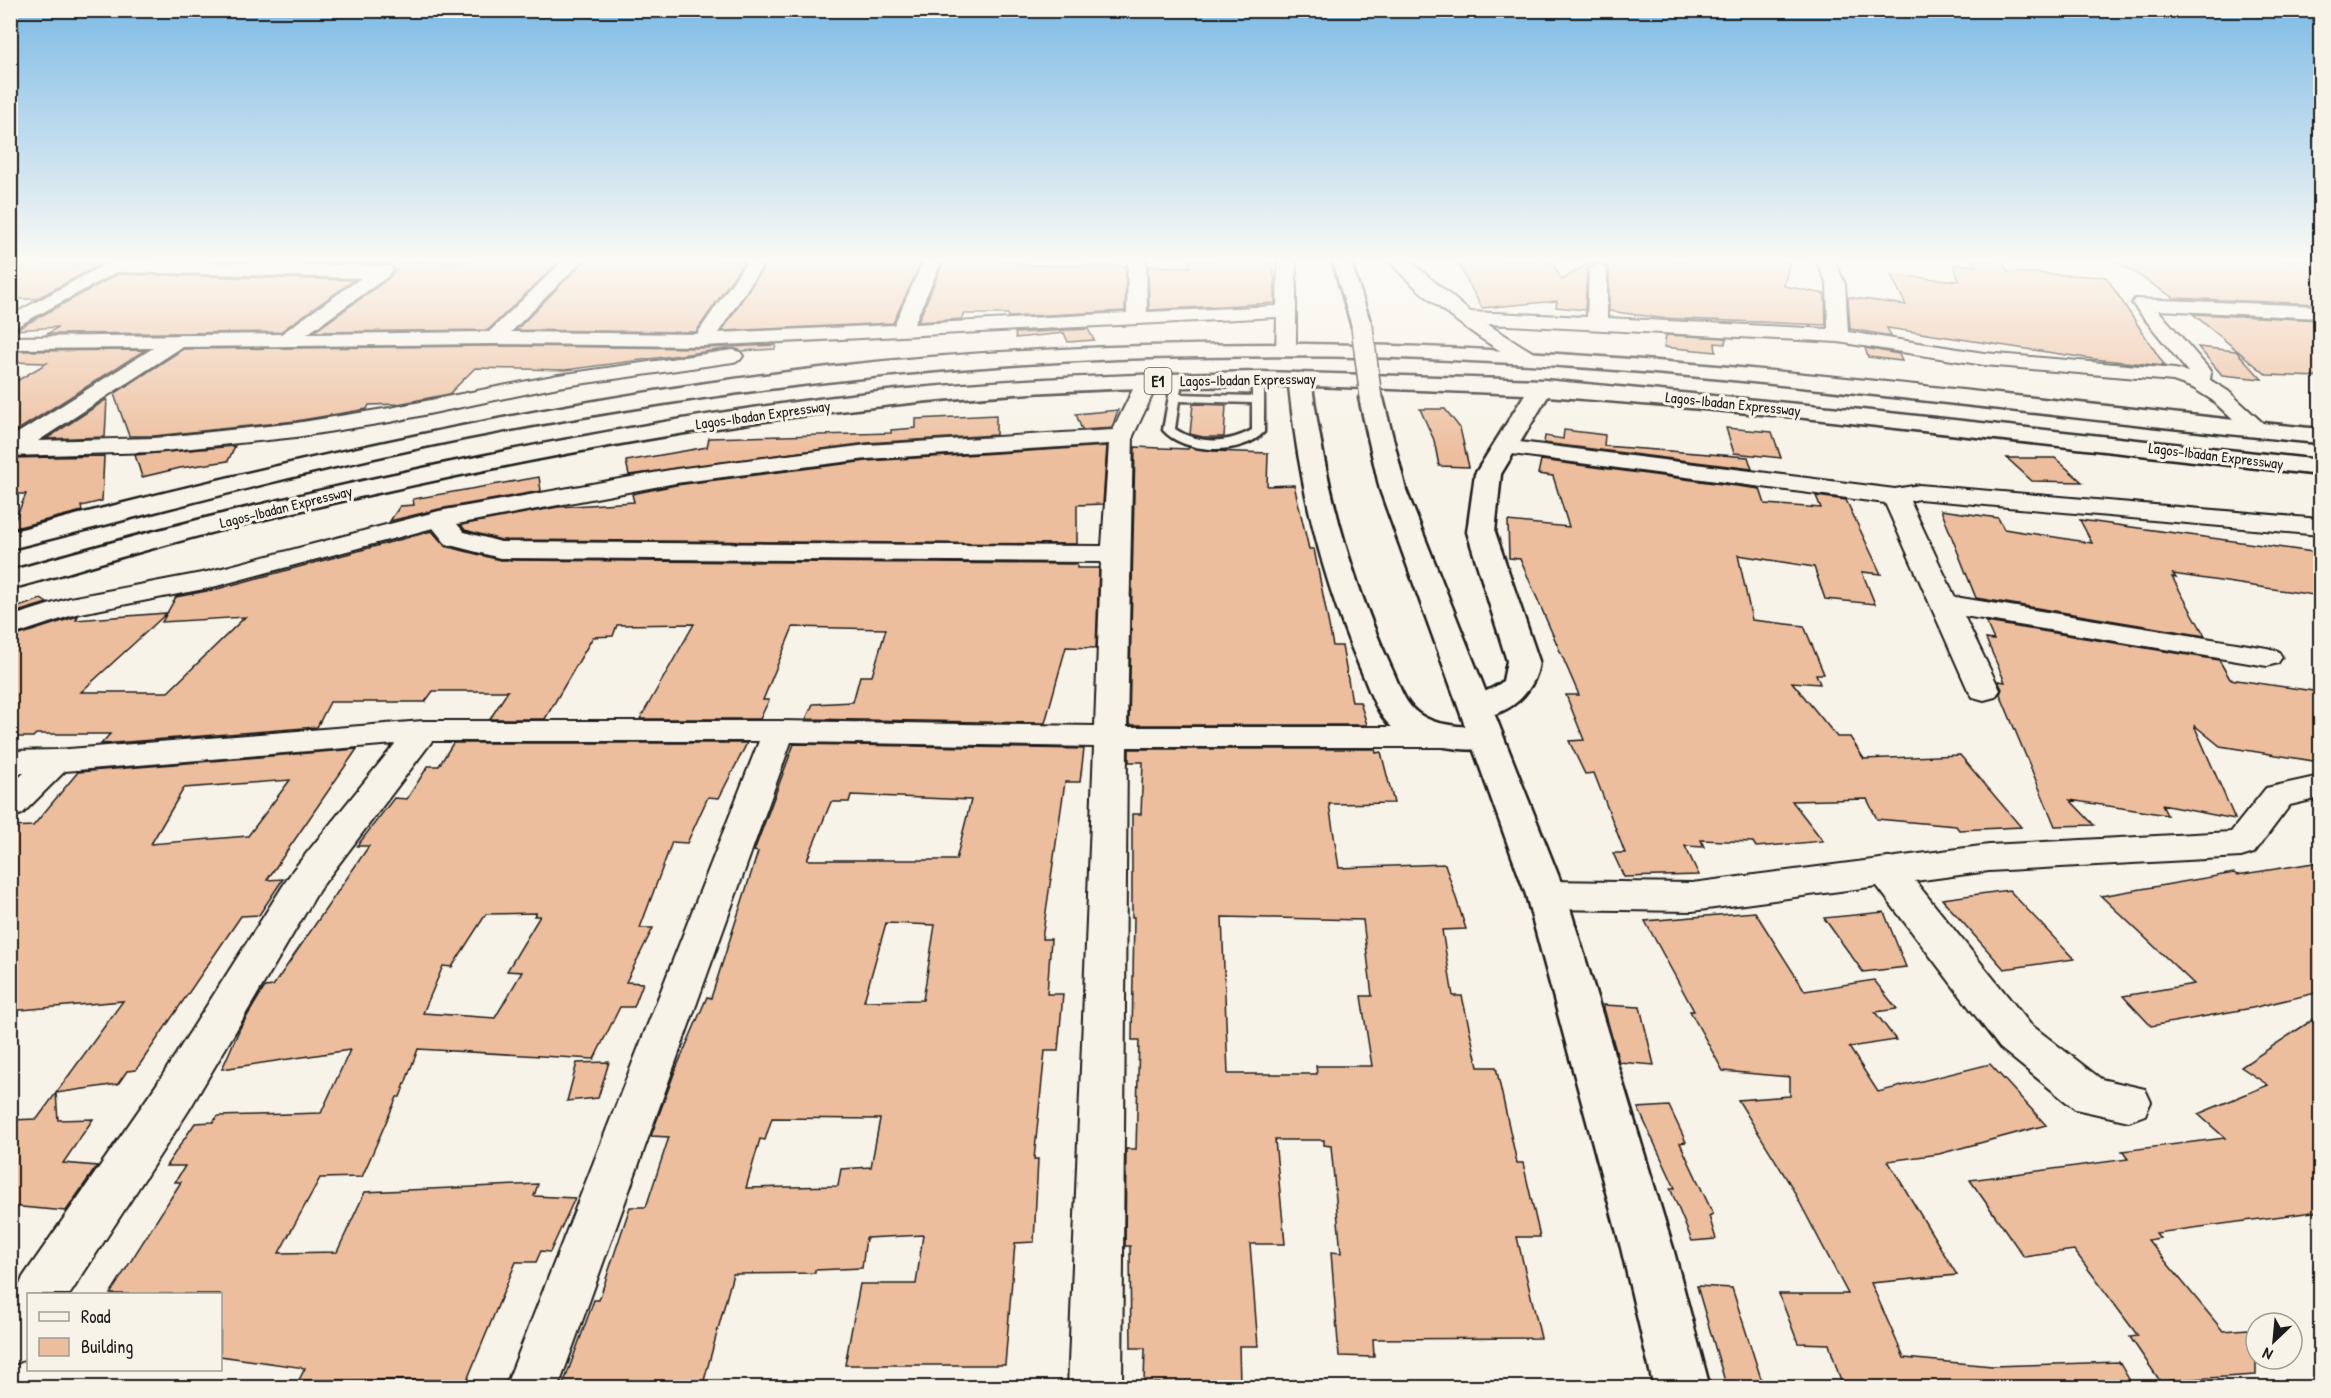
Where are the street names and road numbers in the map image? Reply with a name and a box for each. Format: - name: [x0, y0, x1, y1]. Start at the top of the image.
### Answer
- road number: E1: [1144, 368, 1172, 394]
- street label: Lagos-Ibadan Expressway: [1180, 368, 1316, 391]
- street label: Lagos-Ibadan Expressway: [1664, 386, 1802, 421]
- street label: Lagos-Ibadan Expressway: [694, 395, 832, 434]
- street label: Lagos-Ibadan Expressway: [2147, 437, 2285, 474]
- street label: Lagos-Ibadan Expressway: [217, 480, 354, 533]

